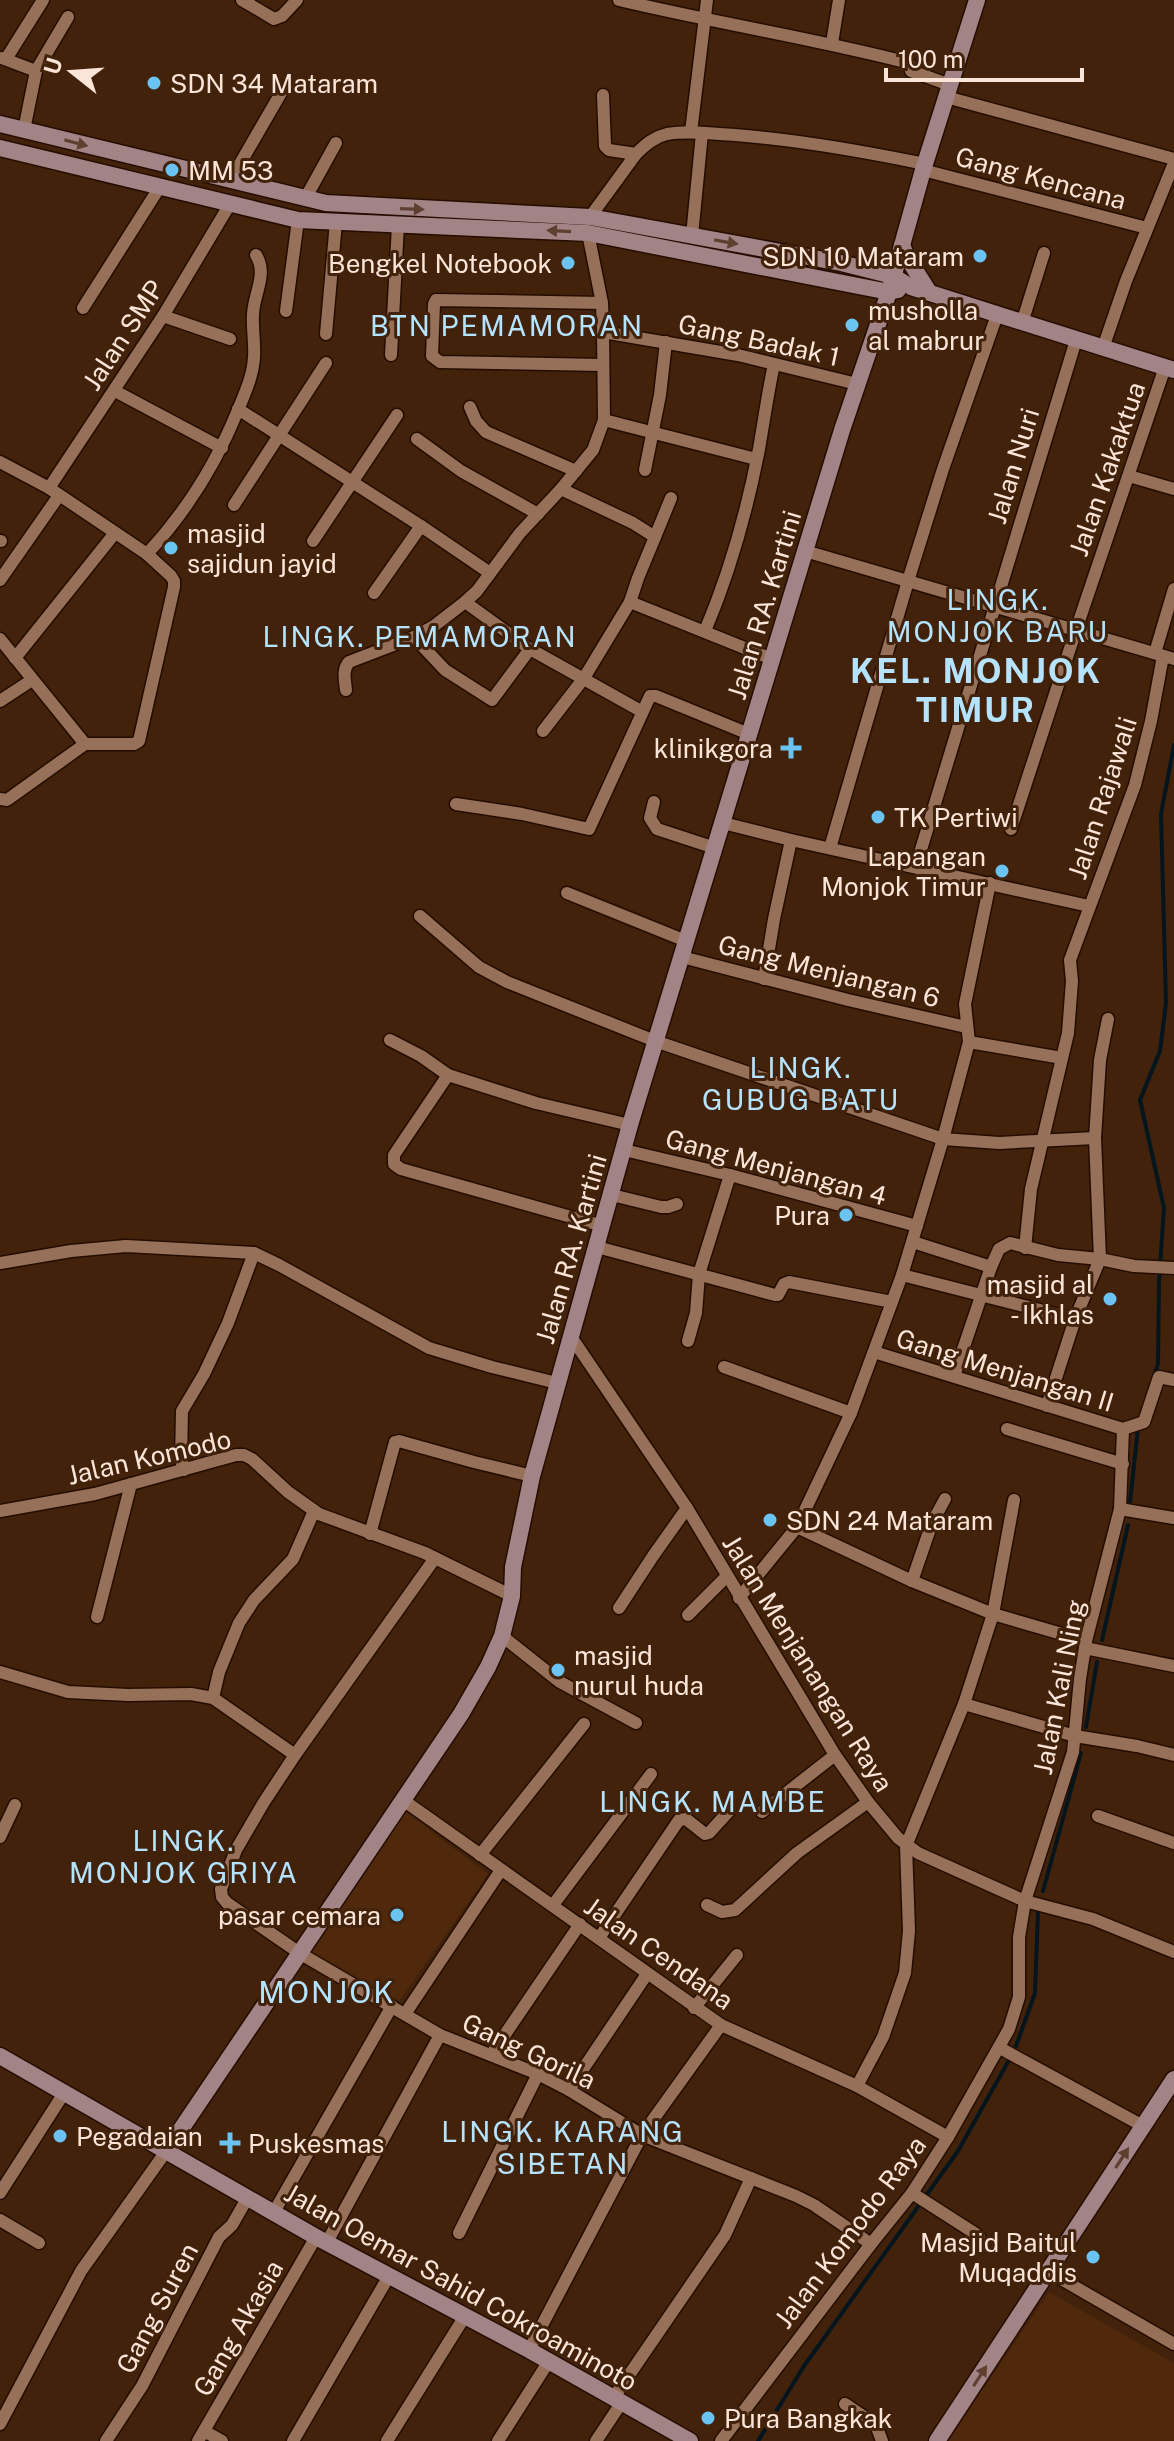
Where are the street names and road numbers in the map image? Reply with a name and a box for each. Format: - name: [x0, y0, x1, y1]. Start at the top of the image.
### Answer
- street label: Gang Kencana: [952, 140, 1130, 216]
- street label: Jalan SMP: [76, 274, 170, 396]
- street label: Gang Badak 1: [676, 308, 842, 372]
- street label: Jalan Kakaktua: [1063, 378, 1151, 560]
- street label: Jalan Nuri: [981, 404, 1045, 528]
- street label: Jalan RA. Kartini: [721, 507, 807, 703]
- street label: Jalan Rajawali: [1061, 713, 1143, 883]
- street label: Gang Menjangan 6: [715, 928, 943, 1014]
- street label: Gang Menjangan 4: [662, 1123, 890, 1211]
- street label: Jalan RA. Kartini: [529, 1151, 613, 1347]
- street label: Gang Menjangan II: [892, 1322, 1118, 1418]
- street label: Jalan Komodo: [64, 1423, 234, 1491]
- street label: Jalan Menjanangan Raya: [716, 1529, 900, 1797]
- street label: Jalan Kali Ning: [1027, 1597, 1091, 1777]
- street label: Jalan Cendana: [579, 1890, 739, 2016]
- street label: Gang Gorila: [457, 2007, 601, 2095]
- street label: Jalan Komodo Raya: [768, 2130, 932, 2334]
- street label: Jalan Oemar Sahid Cokroaminoto: [279, 2177, 643, 2397]
- street label: Gang Suren: [110, 2237, 204, 2379]
- street label: Gang Akasia: [187, 2254, 289, 2402]

